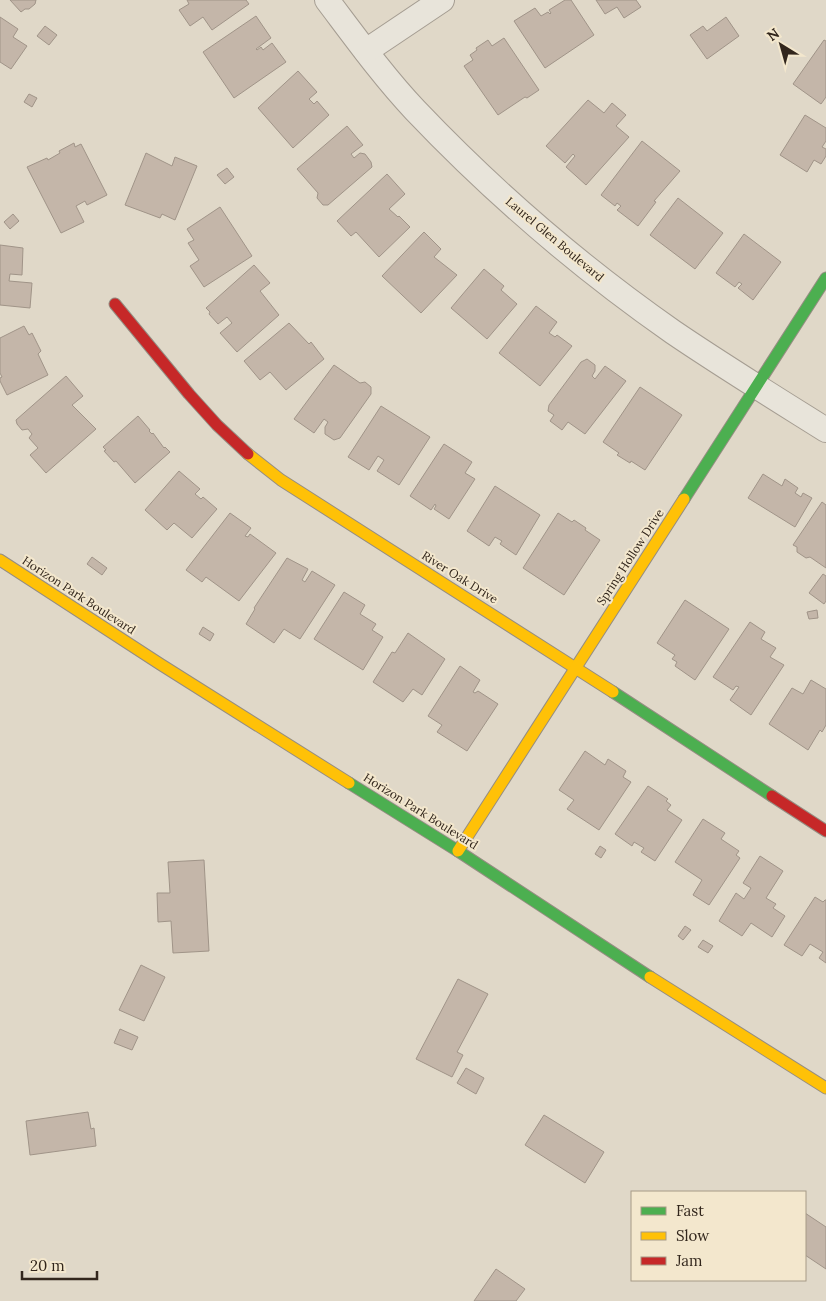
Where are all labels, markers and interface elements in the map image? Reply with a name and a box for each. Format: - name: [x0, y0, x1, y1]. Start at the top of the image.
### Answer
- north arrow: [756, 20, 806, 70]
- text: N: [763, 24, 783, 45]
- street label: Laurel Glen Boulevard: [503, 194, 607, 284]
- street label: Spring Hollow Drive: [593, 506, 667, 608]
- street label: River Oak Drive: [419, 548, 501, 607]
- street label: Horizon Park Boulevard: [20, 553, 138, 637]
- street label: Horizon Park Boulevard: [361, 770, 481, 852]
- legend: [631, 1191, 806, 1281]
- text: Fast: [676, 1201, 704, 1220]
- text: Slow: [676, 1226, 709, 1245]
- scale bar: [22, 1248, 98, 1280]
- text: Jam: [675, 1251, 703, 1270]
- text: 20 m: [30, 1256, 65, 1275]

